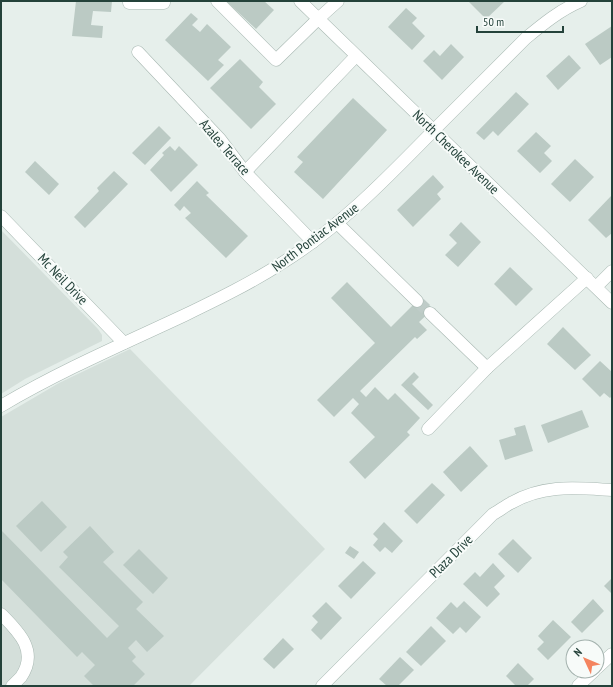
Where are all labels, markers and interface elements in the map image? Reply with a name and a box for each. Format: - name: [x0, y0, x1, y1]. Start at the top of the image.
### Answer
- scale bar: [477, 8, 563, 34]
- text: 50 m: [483, 14, 504, 29]
- street label: North Cherokee Avenue: [409, 106, 503, 198]
- street label: Azalea Terrace: [196, 115, 254, 179]
- street label: North Pontiac Avenue: [268, 198, 362, 275]
- street label: Mc Neil Drive: [34, 250, 92, 309]
- street label: Plaza Drive: [425, 530, 477, 582]
- north arrow: [565, 639, 605, 679]
- text: N: [571, 645, 585, 659]

